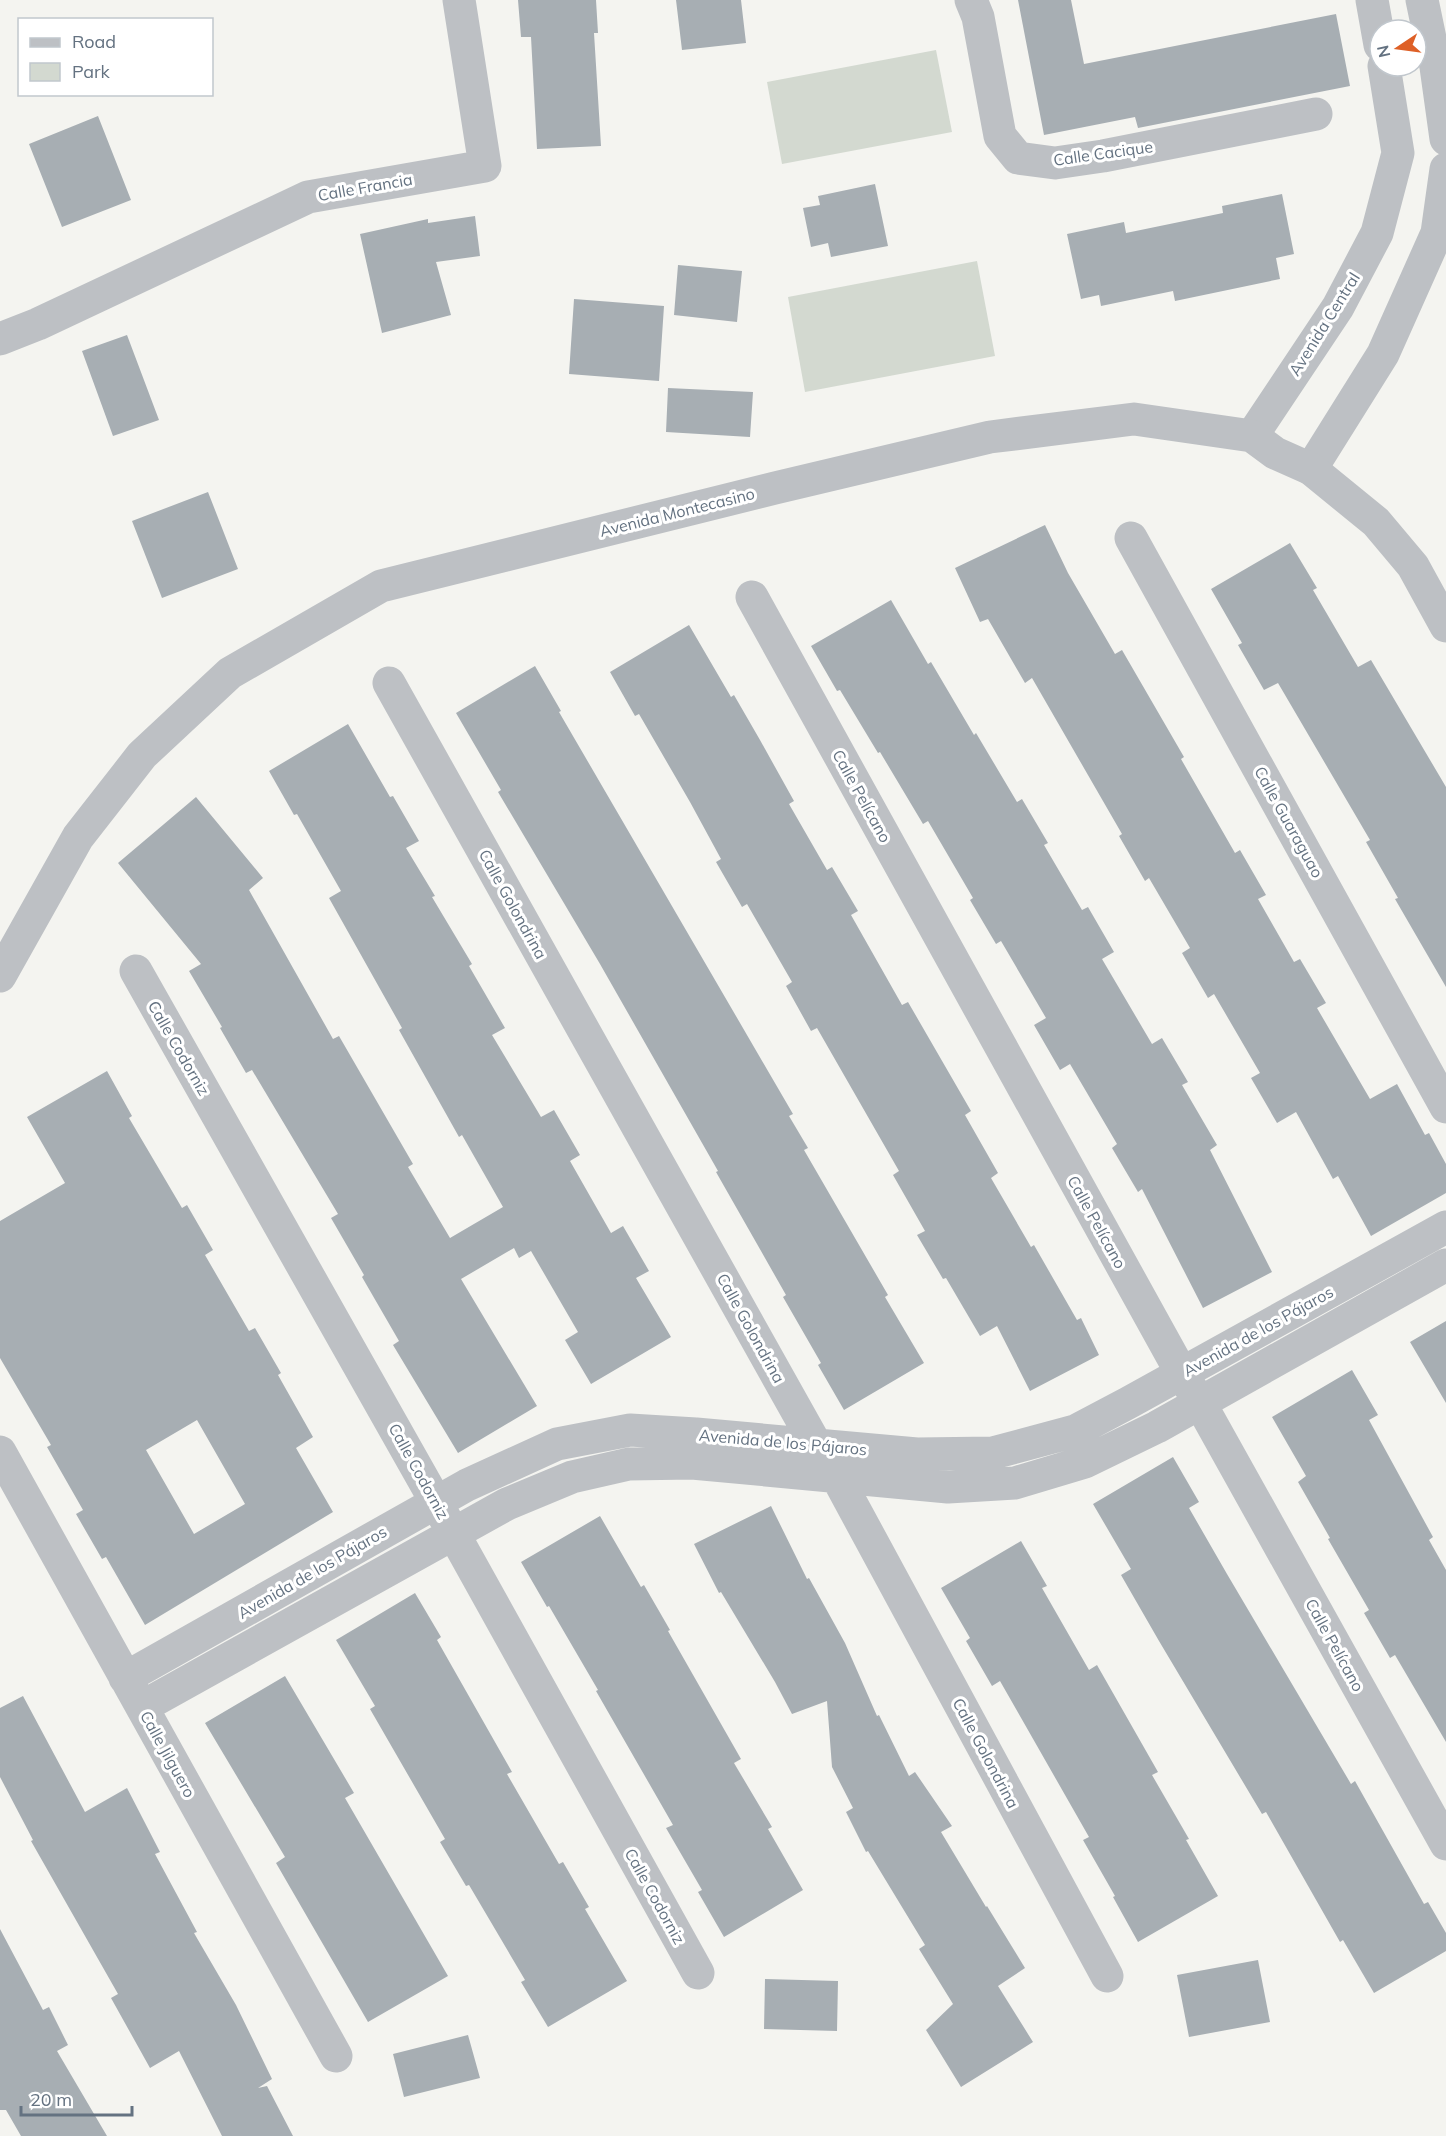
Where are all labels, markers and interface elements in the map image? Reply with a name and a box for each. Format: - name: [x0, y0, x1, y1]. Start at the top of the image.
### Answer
- legend: [18, 18, 213, 96]
- north arrow: [1368, 18, 1428, 78]
- text: Road: [72, 30, 116, 53]
- text: N: [1372, 43, 1394, 60]
- text: Park: [72, 60, 111, 83]
- street label: Calle Cacique: [1052, 136, 1154, 170]
- street label: Calle Francia: [316, 169, 414, 205]
- street label: Avenida Central: [1284, 269, 1364, 379]
- street label: Avenida Montecasino: [597, 483, 757, 541]
- street label: Calle Pelícano: [828, 746, 896, 846]
- street label: Calle Guaraguao: [1250, 763, 1328, 881]
- street label: Calle Golondrina: [475, 846, 551, 962]
- street label: Calle Codorniz: [144, 997, 214, 1099]
- street label: Calle Pelícano: [1063, 1172, 1131, 1272]
- street label: Calle Golondrina: [713, 1270, 789, 1386]
- street label: Avenida de los Pájaros: [1179, 1281, 1337, 1381]
- street label: Calle Codorniz: [384, 1420, 454, 1522]
- street label: Avenida de los Pájaros: [698, 1425, 868, 1459]
- street label: Avenida de los Pájaros: [234, 1521, 390, 1623]
- street label: Calle Pelícano: [1301, 1595, 1369, 1695]
- street label: Calle Golondrina: [949, 1694, 1023, 1812]
- street label: Calle Jilguero: [136, 1707, 200, 1801]
- street label: Calle Codorniz: [620, 1845, 690, 1947]
- scale bar: [21, 2079, 132, 2117]
- text: 20 m: [30, 2088, 72, 2111]

